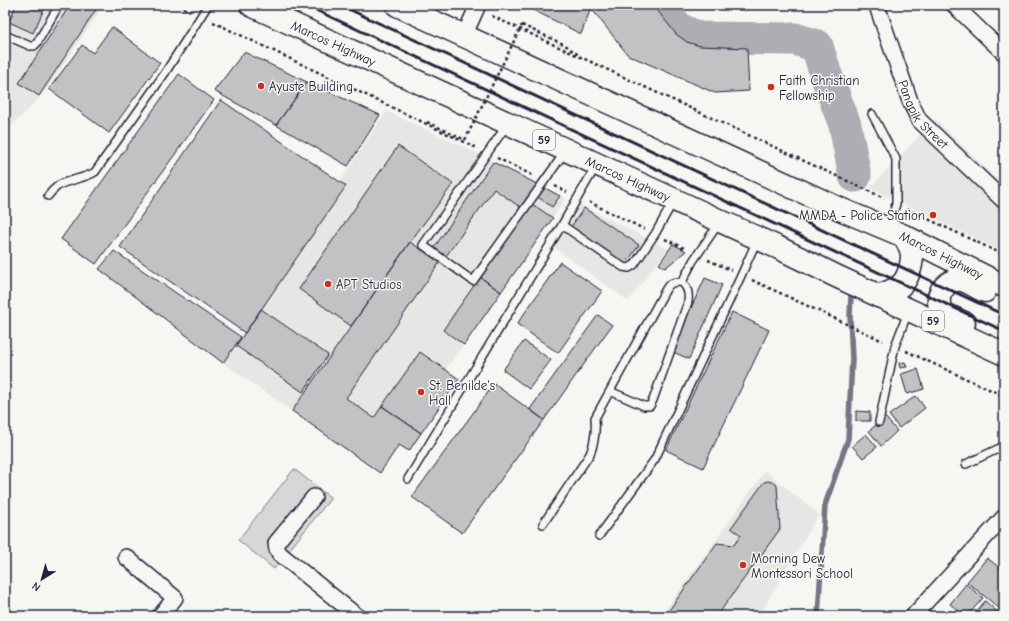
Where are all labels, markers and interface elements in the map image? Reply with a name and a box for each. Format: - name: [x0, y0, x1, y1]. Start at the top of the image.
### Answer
- street label: Marcos Highway: [289, 17, 379, 69]
- place label: Faith Christian Fellowship: [779, 73, 859, 103]
- street label: Panapik Street: [896, 78, 952, 152]
- place label: Ayuste Building: [269, 79, 353, 94]
- marker: Ayuste Building: [256, 81, 266, 91]
- marker: Faith Christian Fellowship: [766, 82, 776, 92]
- road number: 59: [533, 130, 555, 150]
- street label: Marcos Highway: [583, 153, 673, 205]
- place label: MMDA - Police Station: [799, 208, 925, 223]
- marker: MMDA - Police Station: [928, 210, 938, 220]
- street label: Marcos Highway: [897, 228, 986, 282]
- place label: APT Studios: [336, 277, 402, 292]
- marker: APT Studios: [323, 279, 333, 289]
- road number: 59: [922, 311, 944, 331]
- place label: St. Benilde's Hall: [429, 378, 495, 408]
- marker: St. Benilde's Hall: [416, 387, 426, 397]
- place label: Morning Dew Montessori School: [751, 551, 853, 581]
- north arrow: [22, 559, 62, 599]
- marker: Morning Dew Montessori School: [738, 560, 748, 570]
- text: N: [30, 579, 43, 594]

